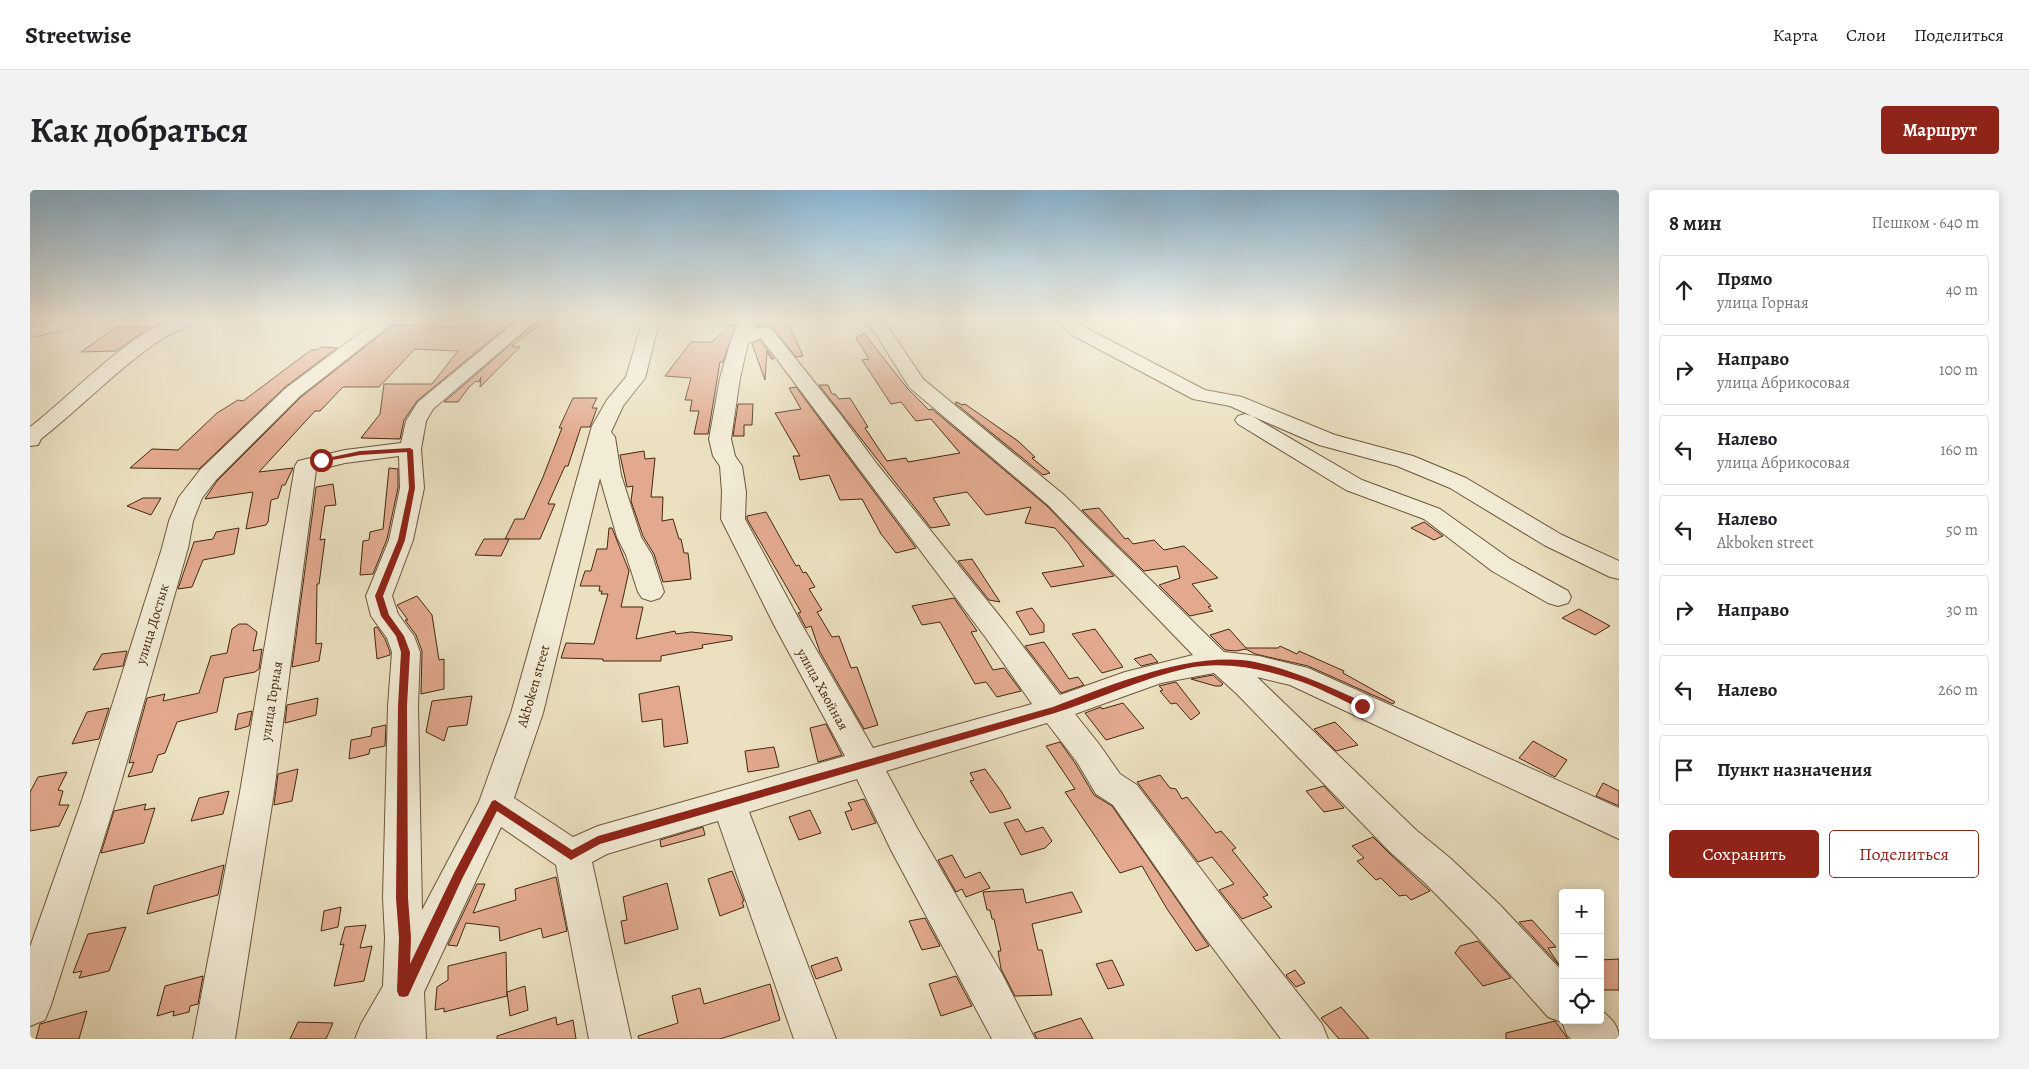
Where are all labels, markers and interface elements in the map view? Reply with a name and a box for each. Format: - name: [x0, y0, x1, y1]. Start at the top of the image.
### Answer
- text: Streetwise: [25, 19, 131, 51]
- text: Карта: [1773, 23, 1818, 47]
- text: Слои: [1846, 23, 1886, 47]
- text: Поделиться: [1914, 23, 2004, 47]
- text: Как добраться: [30, 106, 248, 154]
- button: Маршрут: [1881, 106, 1999, 154]
- text: 8 мин: [1669, 209, 1722, 237]
- text: Пешком · 640 m: [1872, 212, 1979, 234]
- text: Прямо: [1717, 266, 1772, 292]
- icon: ahead: [1670, 276, 1698, 304]
- text: 40 m: [1946, 279, 1978, 301]
- text: улица Горная: [1717, 292, 1809, 314]
- text: Направо: [1717, 346, 1789, 372]
- icon: right: [1670, 356, 1698, 384]
- text: 100 m: [1939, 359, 1978, 381]
- text: улица Абрикосовая: [1717, 372, 1850, 394]
- text: Налево: [1717, 426, 1777, 452]
- icon: left: [1670, 436, 1698, 464]
- text: 160 m: [1940, 439, 1978, 461]
- route start: [310, 449, 333, 472]
- text: улица Абрикосовая: [1717, 452, 1850, 474]
- text: Налево: [1717, 506, 1777, 532]
- icon: left: [1670, 516, 1698, 544]
- text: 50 m: [1946, 519, 1978, 541]
- text: Akboken street: [1717, 532, 1814, 554]
- street label: улица Достык: [131, 581, 174, 668]
- icon: right: [1670, 596, 1698, 624]
- text: Направо: [1717, 597, 1789, 623]
- text: 30 m: [1946, 599, 1978, 621]
- street label: Akboken street: [512, 642, 554, 731]
- street label: улица Хвойная: [792, 644, 853, 734]
- street label: улица Горная: [256, 660, 287, 743]
- icon: left: [1670, 676, 1698, 704]
- text: Налево: [1717, 677, 1777, 703]
- text: 260 m: [1938, 679, 1978, 701]
- route end: [1351, 695, 1374, 718]
- icon: arrive: [1670, 756, 1698, 784]
- text: Пункт назначения: [1717, 757, 1872, 783]
- button: Сохранить: [1669, 830, 1819, 878]
- button: Поделиться: [1829, 830, 1979, 878]
- map controls: [1559, 889, 1604, 1024]
- button: +: [1559, 889, 1604, 934]
- button: −: [1559, 934, 1604, 979]
- button: locate: [1559, 979, 1604, 1024]

